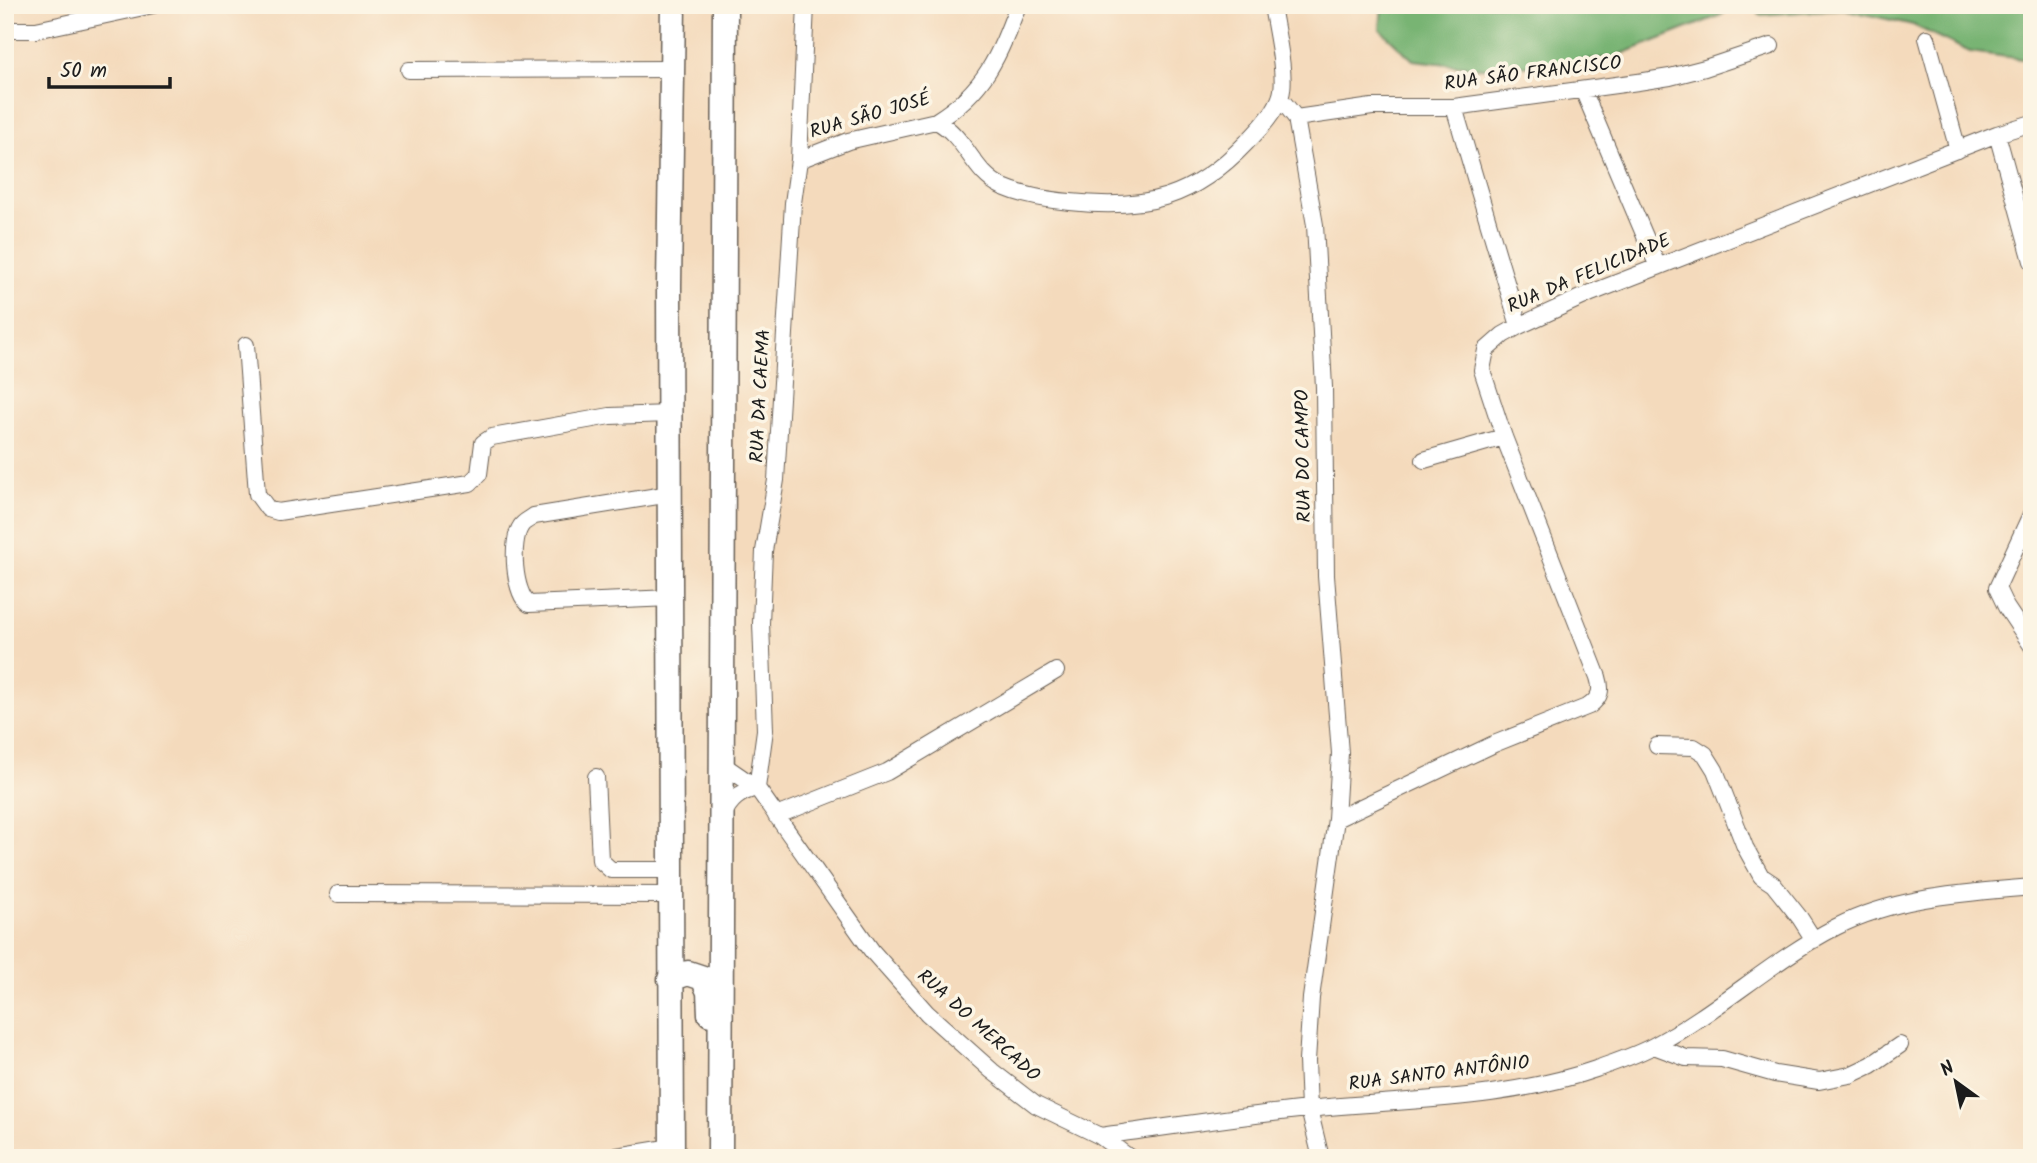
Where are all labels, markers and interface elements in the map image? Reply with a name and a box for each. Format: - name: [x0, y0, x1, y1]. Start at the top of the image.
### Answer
- scale bar: [49, 46, 170, 90]
- street label: RUA SÃO FRANCISCO: [1443, 48, 1624, 100]
- text: 50 m: [60, 55, 107, 88]
- street label: RUA SÃO JOSÉ: [806, 84, 935, 148]
- street label: RUA DA FELICIDADE: [1503, 226, 1676, 322]
- street label: RUA DA CAEMA: [743, 328, 779, 464]
- street label: RUA DO CAMPO: [1288, 389, 1320, 523]
- street label: RUA DO MERCADO: [910, 962, 1047, 1090]
- street label: RUA SANTO ANTÔNIO: [1347, 1048, 1532, 1100]
- north arrow: [1922, 1048, 1992, 1118]
- text: N: [1935, 1054, 1961, 1085]

